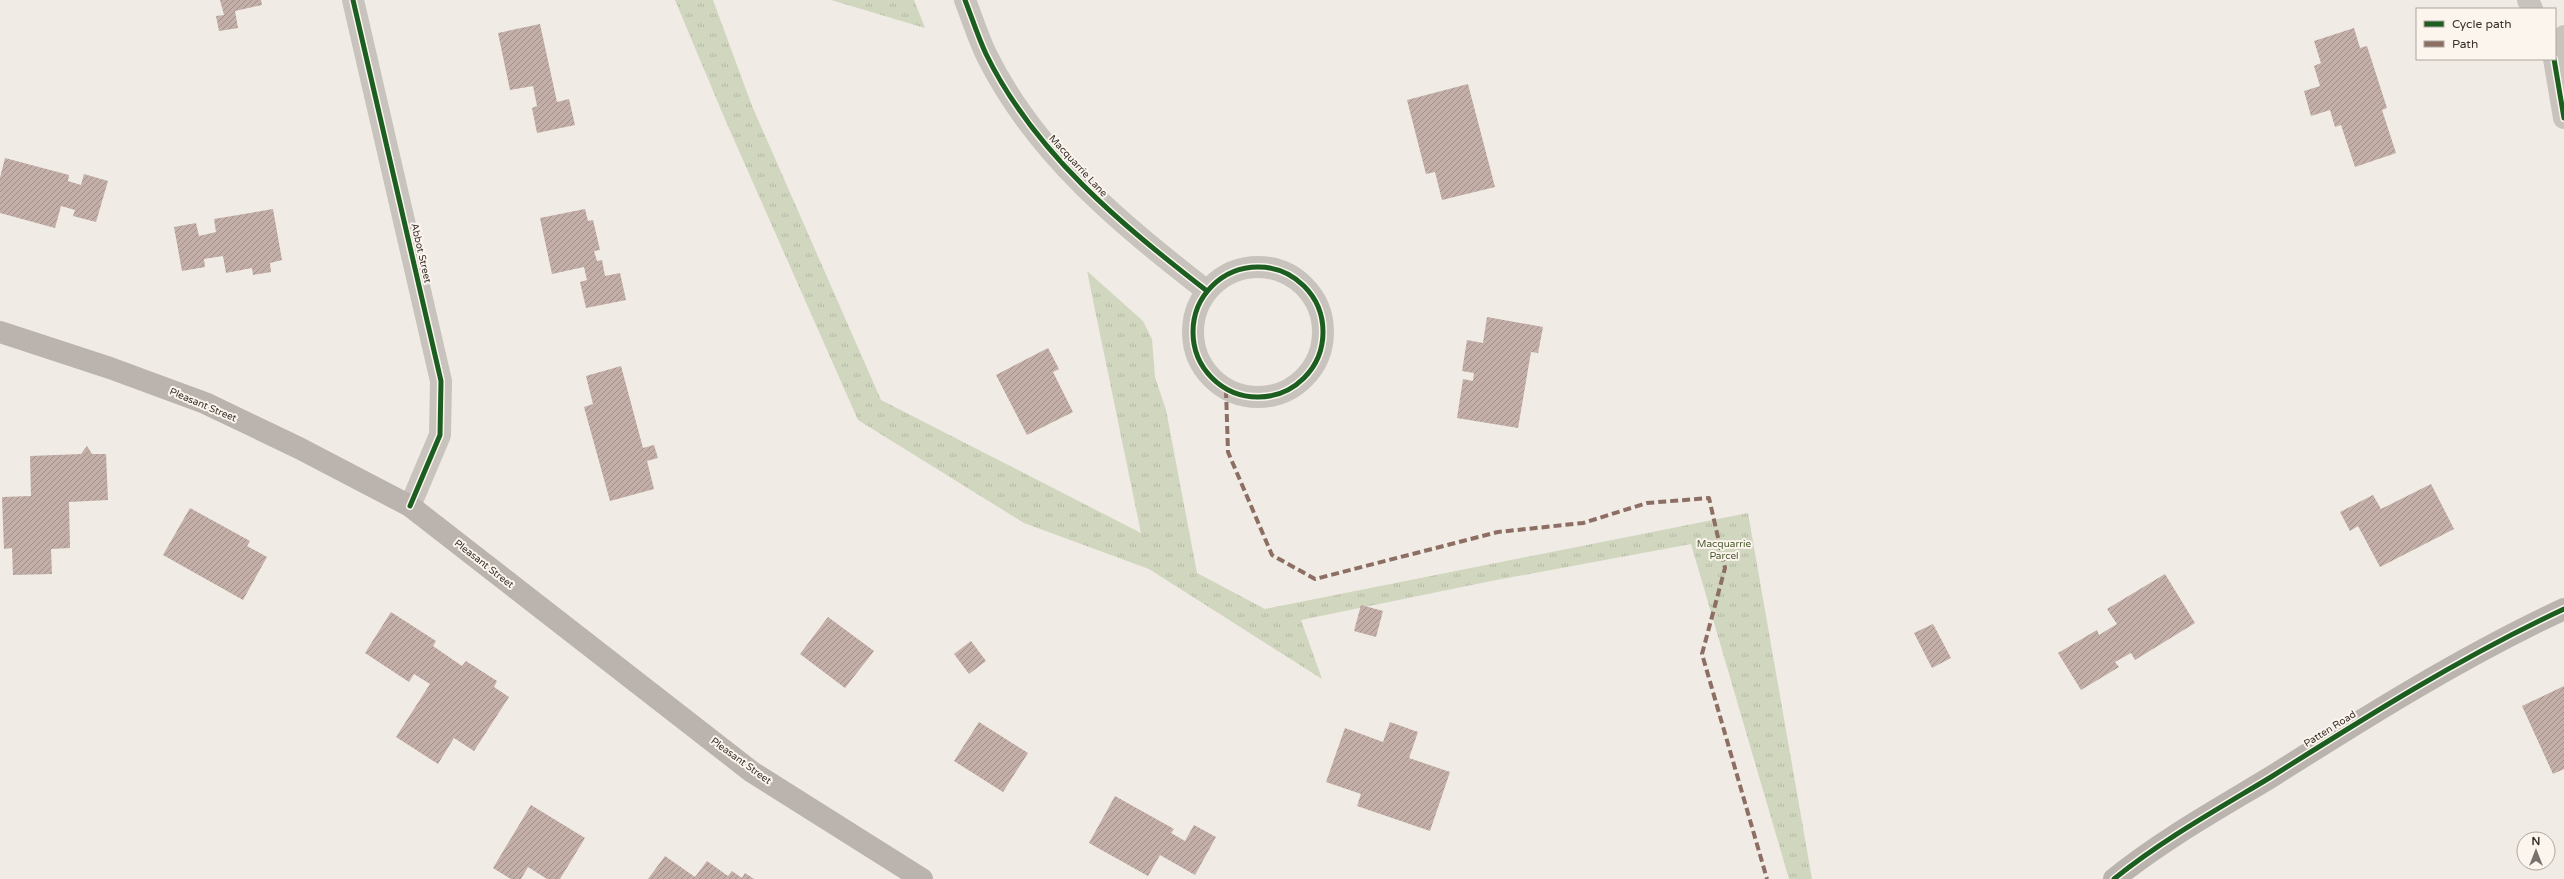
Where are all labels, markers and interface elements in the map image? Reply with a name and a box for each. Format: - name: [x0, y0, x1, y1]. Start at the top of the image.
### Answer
- legend: [2416, 8, 2556, 60]
- text: Cycle path: [2452, 17, 2511, 31]
- text: Path: [2452, 37, 2478, 51]
- street label: Macquarrie Lane: [1046, 133, 1110, 200]
- street label: Abbot Street: [408, 222, 434, 284]
- street label: Pleasant Street: [168, 385, 239, 425]
- street label: Pleasant Street: [452, 537, 516, 591]
- park label: Macquarrie Parcel: [1697, 538, 1752, 562]
- street label: Patten Road: [2302, 708, 2358, 750]
- street label: Pleasant Street: [708, 735, 774, 787]
- north arrow: [2516, 831, 2556, 871]
- text: N: [2532, 835, 2540, 848]

